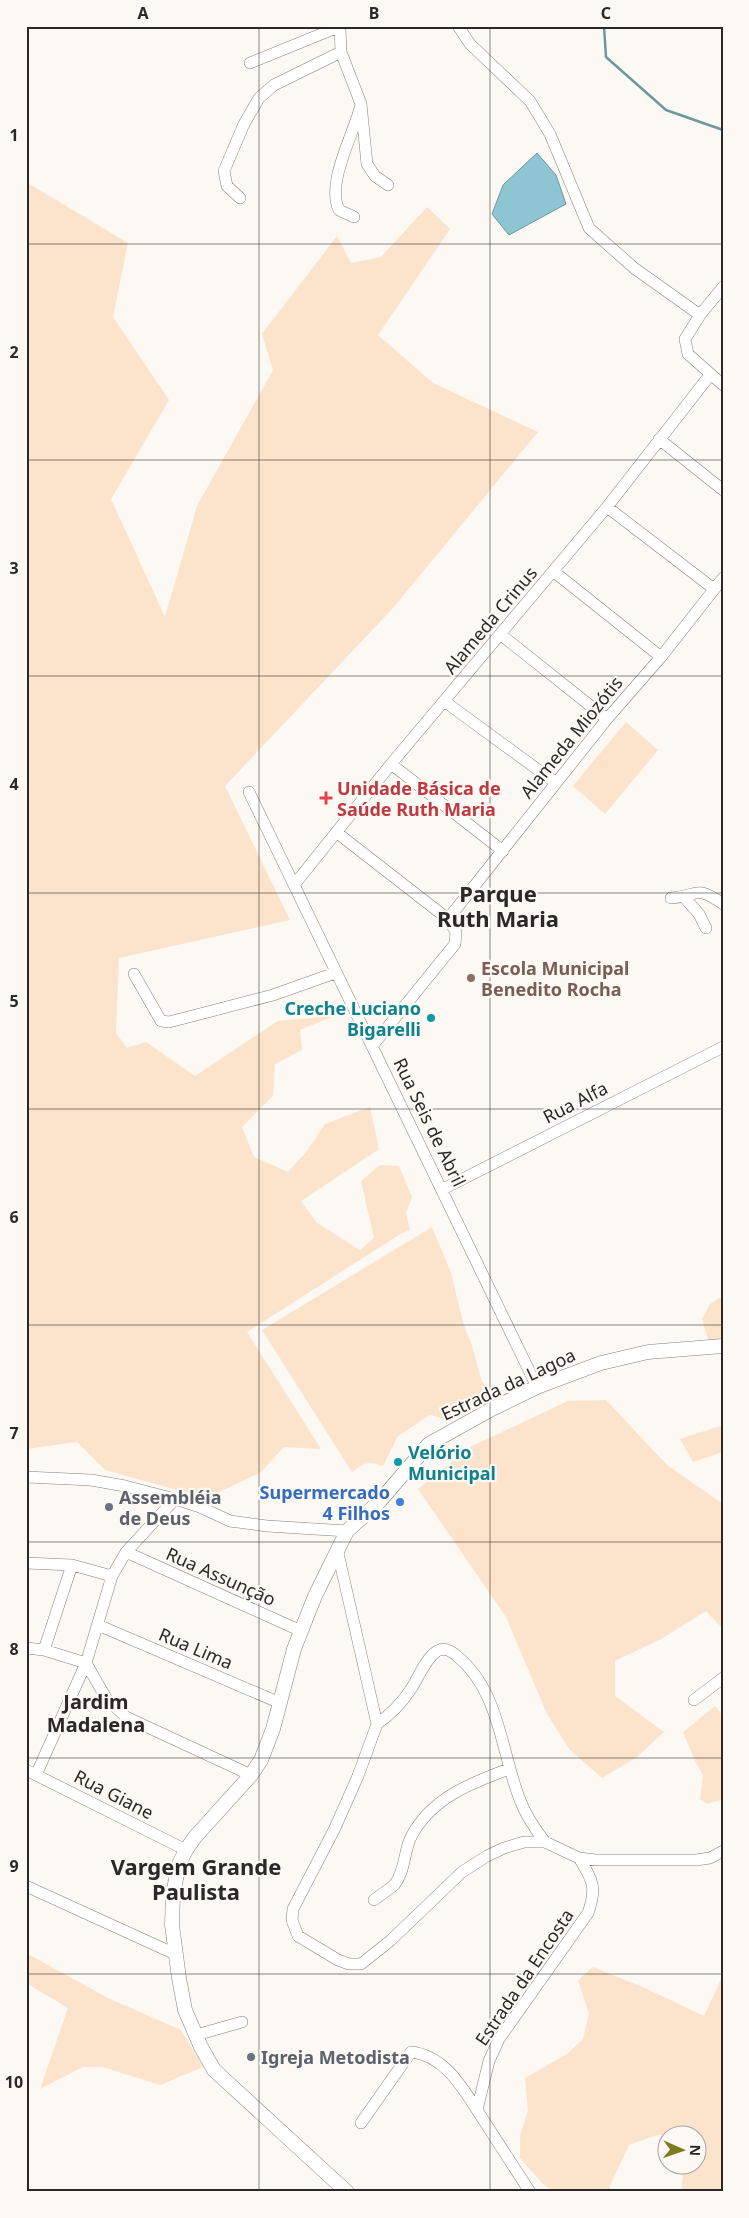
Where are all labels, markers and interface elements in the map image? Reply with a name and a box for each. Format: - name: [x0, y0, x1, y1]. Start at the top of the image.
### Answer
- text: A: [137, 2, 149, 24]
- text: B: [369, 2, 379, 24]
- text: C: [601, 2, 611, 24]
- text: 1: [9, 124, 19, 146]
- text: 2: [9, 341, 19, 363]
- text: 3: [9, 557, 19, 579]
- street label: Alameda Crinus: [438, 561, 542, 679]
- street label: Alameda Miozótis: [515, 671, 627, 803]
- text: 4: [9, 773, 19, 795]
- place label: Unidade Básica de Saúde Ruth Maria: [337, 776, 501, 821]
- marker: Unidade Básica de Saúde Ruth Maria: [319, 791, 333, 805]
- district label: Parque Ruth Maria: [437, 878, 559, 933]
- place label: Escola Municipal Benedito Rocha: [481, 956, 629, 1001]
- marker: Escola Municipal Benedito Rocha: [465, 972, 477, 984]
- text: 5: [9, 990, 19, 1012]
- place label: Creche Luciano Bigarelli: [284, 996, 421, 1041]
- marker: Creche Luciano Bigarelli: [425, 1012, 437, 1024]
- street label: Rua Seis de Abril: [388, 1054, 472, 1190]
- street label: Rua Alfa: [539, 1076, 611, 1128]
- text: 6: [9, 1206, 19, 1228]
- street label: Estrada da Lagoa: [437, 1342, 579, 1426]
- text: 7: [9, 1422, 19, 1444]
- place label: Velório Municipal: [408, 1440, 496, 1485]
- marker: Velório Municipal: [392, 1456, 404, 1468]
- place label: Supermercado 4 Filhos: [260, 1480, 390, 1525]
- place label: Assembléia de Deus: [119, 1485, 221, 1530]
- marker: Supermercado 4 Filhos: [394, 1496, 406, 1508]
- marker: Assembléia de Deus: [103, 1501, 115, 1513]
- street label: Rua Assunção: [162, 1541, 280, 1611]
- street label: Rua Lima: [155, 1622, 237, 1674]
- text: 8: [9, 1638, 19, 1660]
- district label: Jardim Madalena: [47, 1688, 145, 1738]
- street label: Rua Giane: [70, 1764, 158, 1824]
- district label: Vargem Grande Paulista: [111, 1851, 281, 1906]
- text: 9: [9, 1855, 19, 1877]
- street label: Estrada da Encosta: [469, 1904, 579, 2050]
- place label: Igreja Metodista: [261, 2045, 410, 2069]
- marker: Igreja Metodista: [245, 2051, 257, 2063]
- text: 10: [5, 2071, 23, 2093]
- north arrow: [656, 2126, 706, 2176]
- text: N: [686, 2144, 705, 2156]

